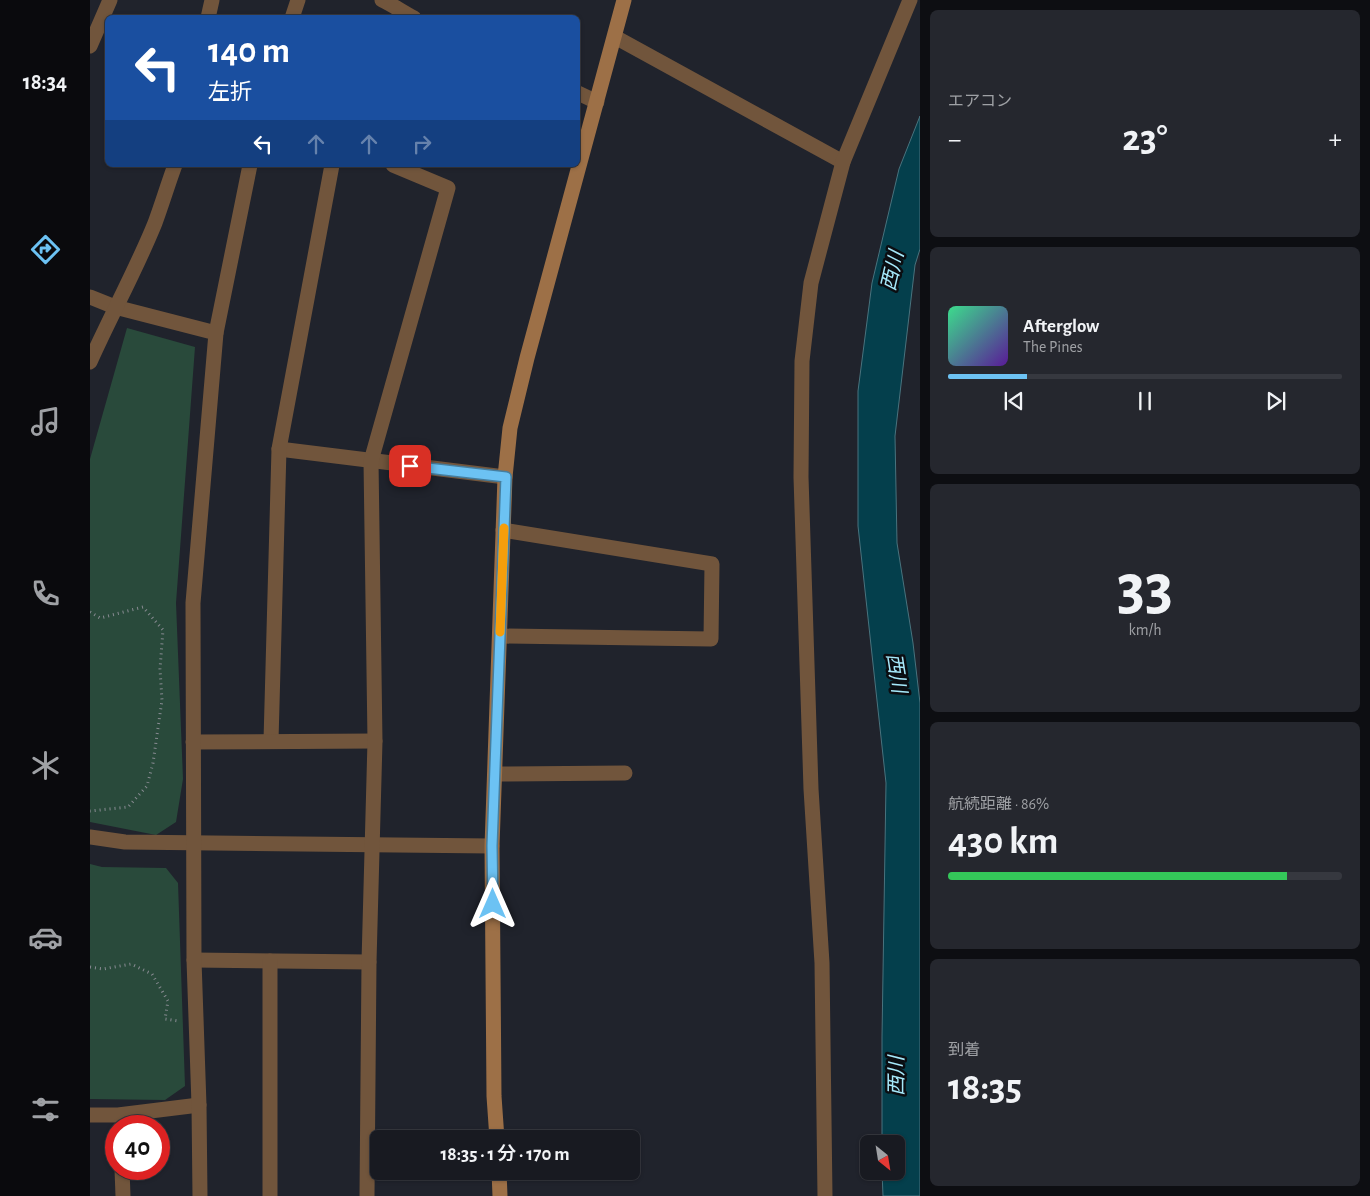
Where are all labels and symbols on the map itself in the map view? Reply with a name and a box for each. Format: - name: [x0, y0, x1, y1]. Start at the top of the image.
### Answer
- water label: 西川: [879, 247, 908, 293]
- pin: [389, 445, 431, 487]
- water label: 西川: [883, 652, 909, 696]
- position arrow: [466, 877, 518, 929]
- water label: 西川: [887, 1054, 907, 1096]
- speed limit sign: 40: [105, 1115, 170, 1180]
- north arrow: [860, 1135, 905, 1180]

